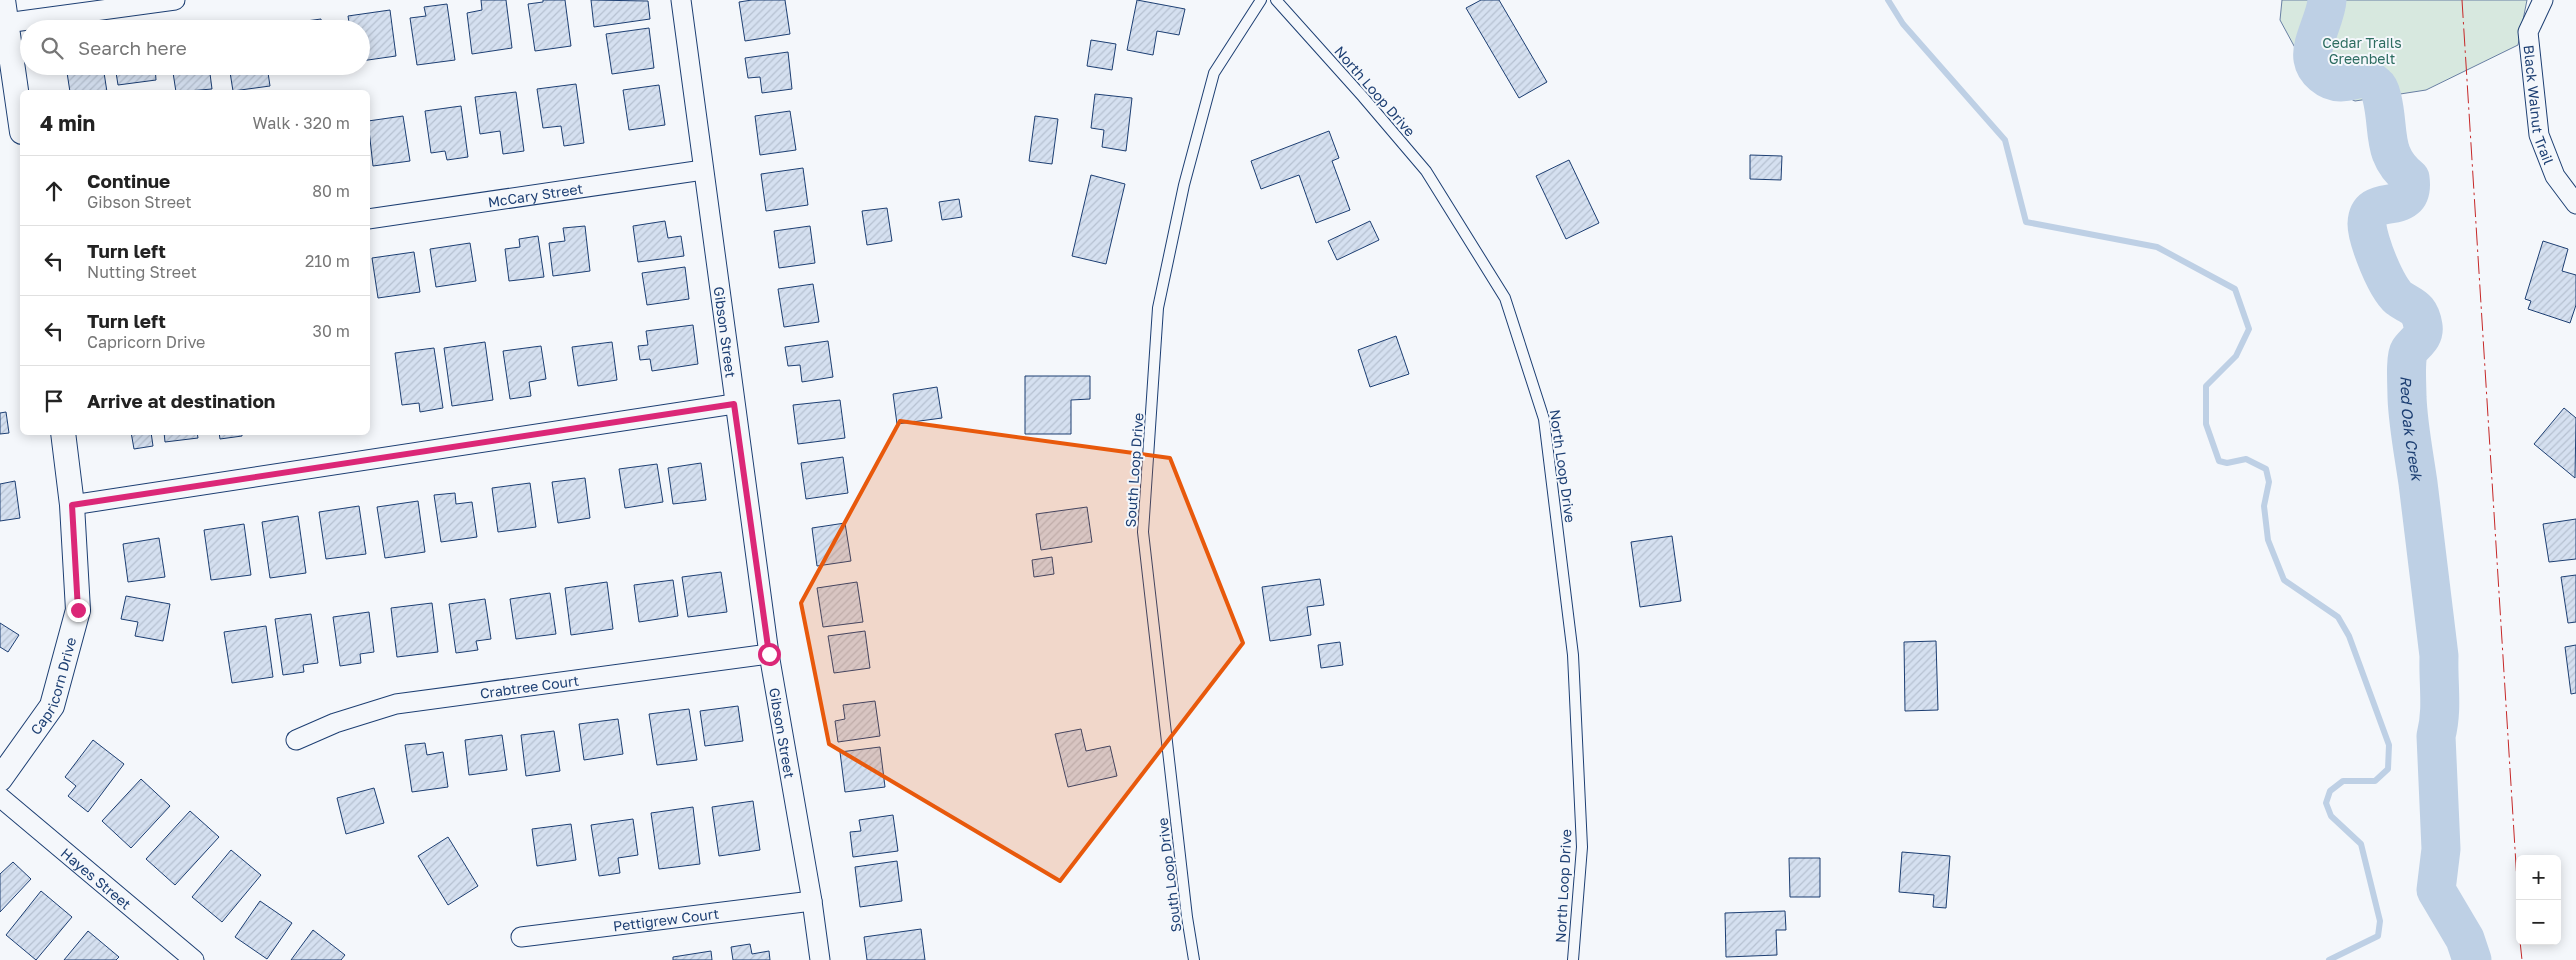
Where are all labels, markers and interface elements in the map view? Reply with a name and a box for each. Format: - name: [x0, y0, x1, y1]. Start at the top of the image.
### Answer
- search box: [20, 20, 370, 75]
- icon: search: [38, 34, 66, 62]
- park label: Cedar Trails Greenbelt: [2322, 34, 2402, 67]
- text: Search here: [78, 36, 187, 59]
- street label: North Loop Drive: [1331, 42, 1419, 140]
- street label: Black Walnut Trail: [2521, 44, 2558, 167]
- text: 4 min: [40, 110, 95, 136]
- text: Walk · 320 m: [253, 113, 350, 133]
- text: Continue: [87, 169, 170, 192]
- icon: ahead: [40, 177, 68, 205]
- street label: McCary Street: [487, 179, 584, 210]
- text: 80 m: [312, 181, 350, 201]
- text: Gibson Street: [87, 192, 192, 212]
- text: Turn left: [87, 239, 166, 262]
- icon: left: [40, 247, 68, 275]
- text: 210 m: [305, 251, 350, 271]
- text: Nutting Street: [87, 262, 197, 282]
- street label: Gibson Street: [711, 285, 740, 379]
- text: Turn left: [87, 309, 166, 332]
- icon: left: [40, 317, 68, 345]
- text: 30 m: [313, 321, 350, 341]
- text: Capricorn Drive: [87, 332, 205, 352]
- water label: Red Oak Creek: [2397, 376, 2427, 483]
- icon: arrive: [40, 387, 68, 415]
- text: Arrive at destination: [87, 389, 275, 412]
- street label: North Loop Drive: [1547, 408, 1579, 524]
- street label: South Loop Drive: [1122, 412, 1146, 528]
- route end: [67, 599, 90, 622]
- street label: Capricorn Drive: [26, 635, 79, 737]
- route start: [758, 643, 781, 666]
- street label: Crabtree Court: [479, 671, 580, 701]
- street label: Gibson Street: [767, 686, 799, 780]
- street label: South Loop Drive: [1154, 817, 1184, 933]
- street label: North Loop Drive: [1552, 829, 1574, 943]
- street label: Hayes Street: [58, 844, 135, 912]
- map controls: [2516, 855, 2561, 945]
- button: +: [2516, 855, 2561, 900]
- button: −: [2516, 900, 2561, 945]
- street label: Pettigrew Court: [612, 904, 720, 934]

